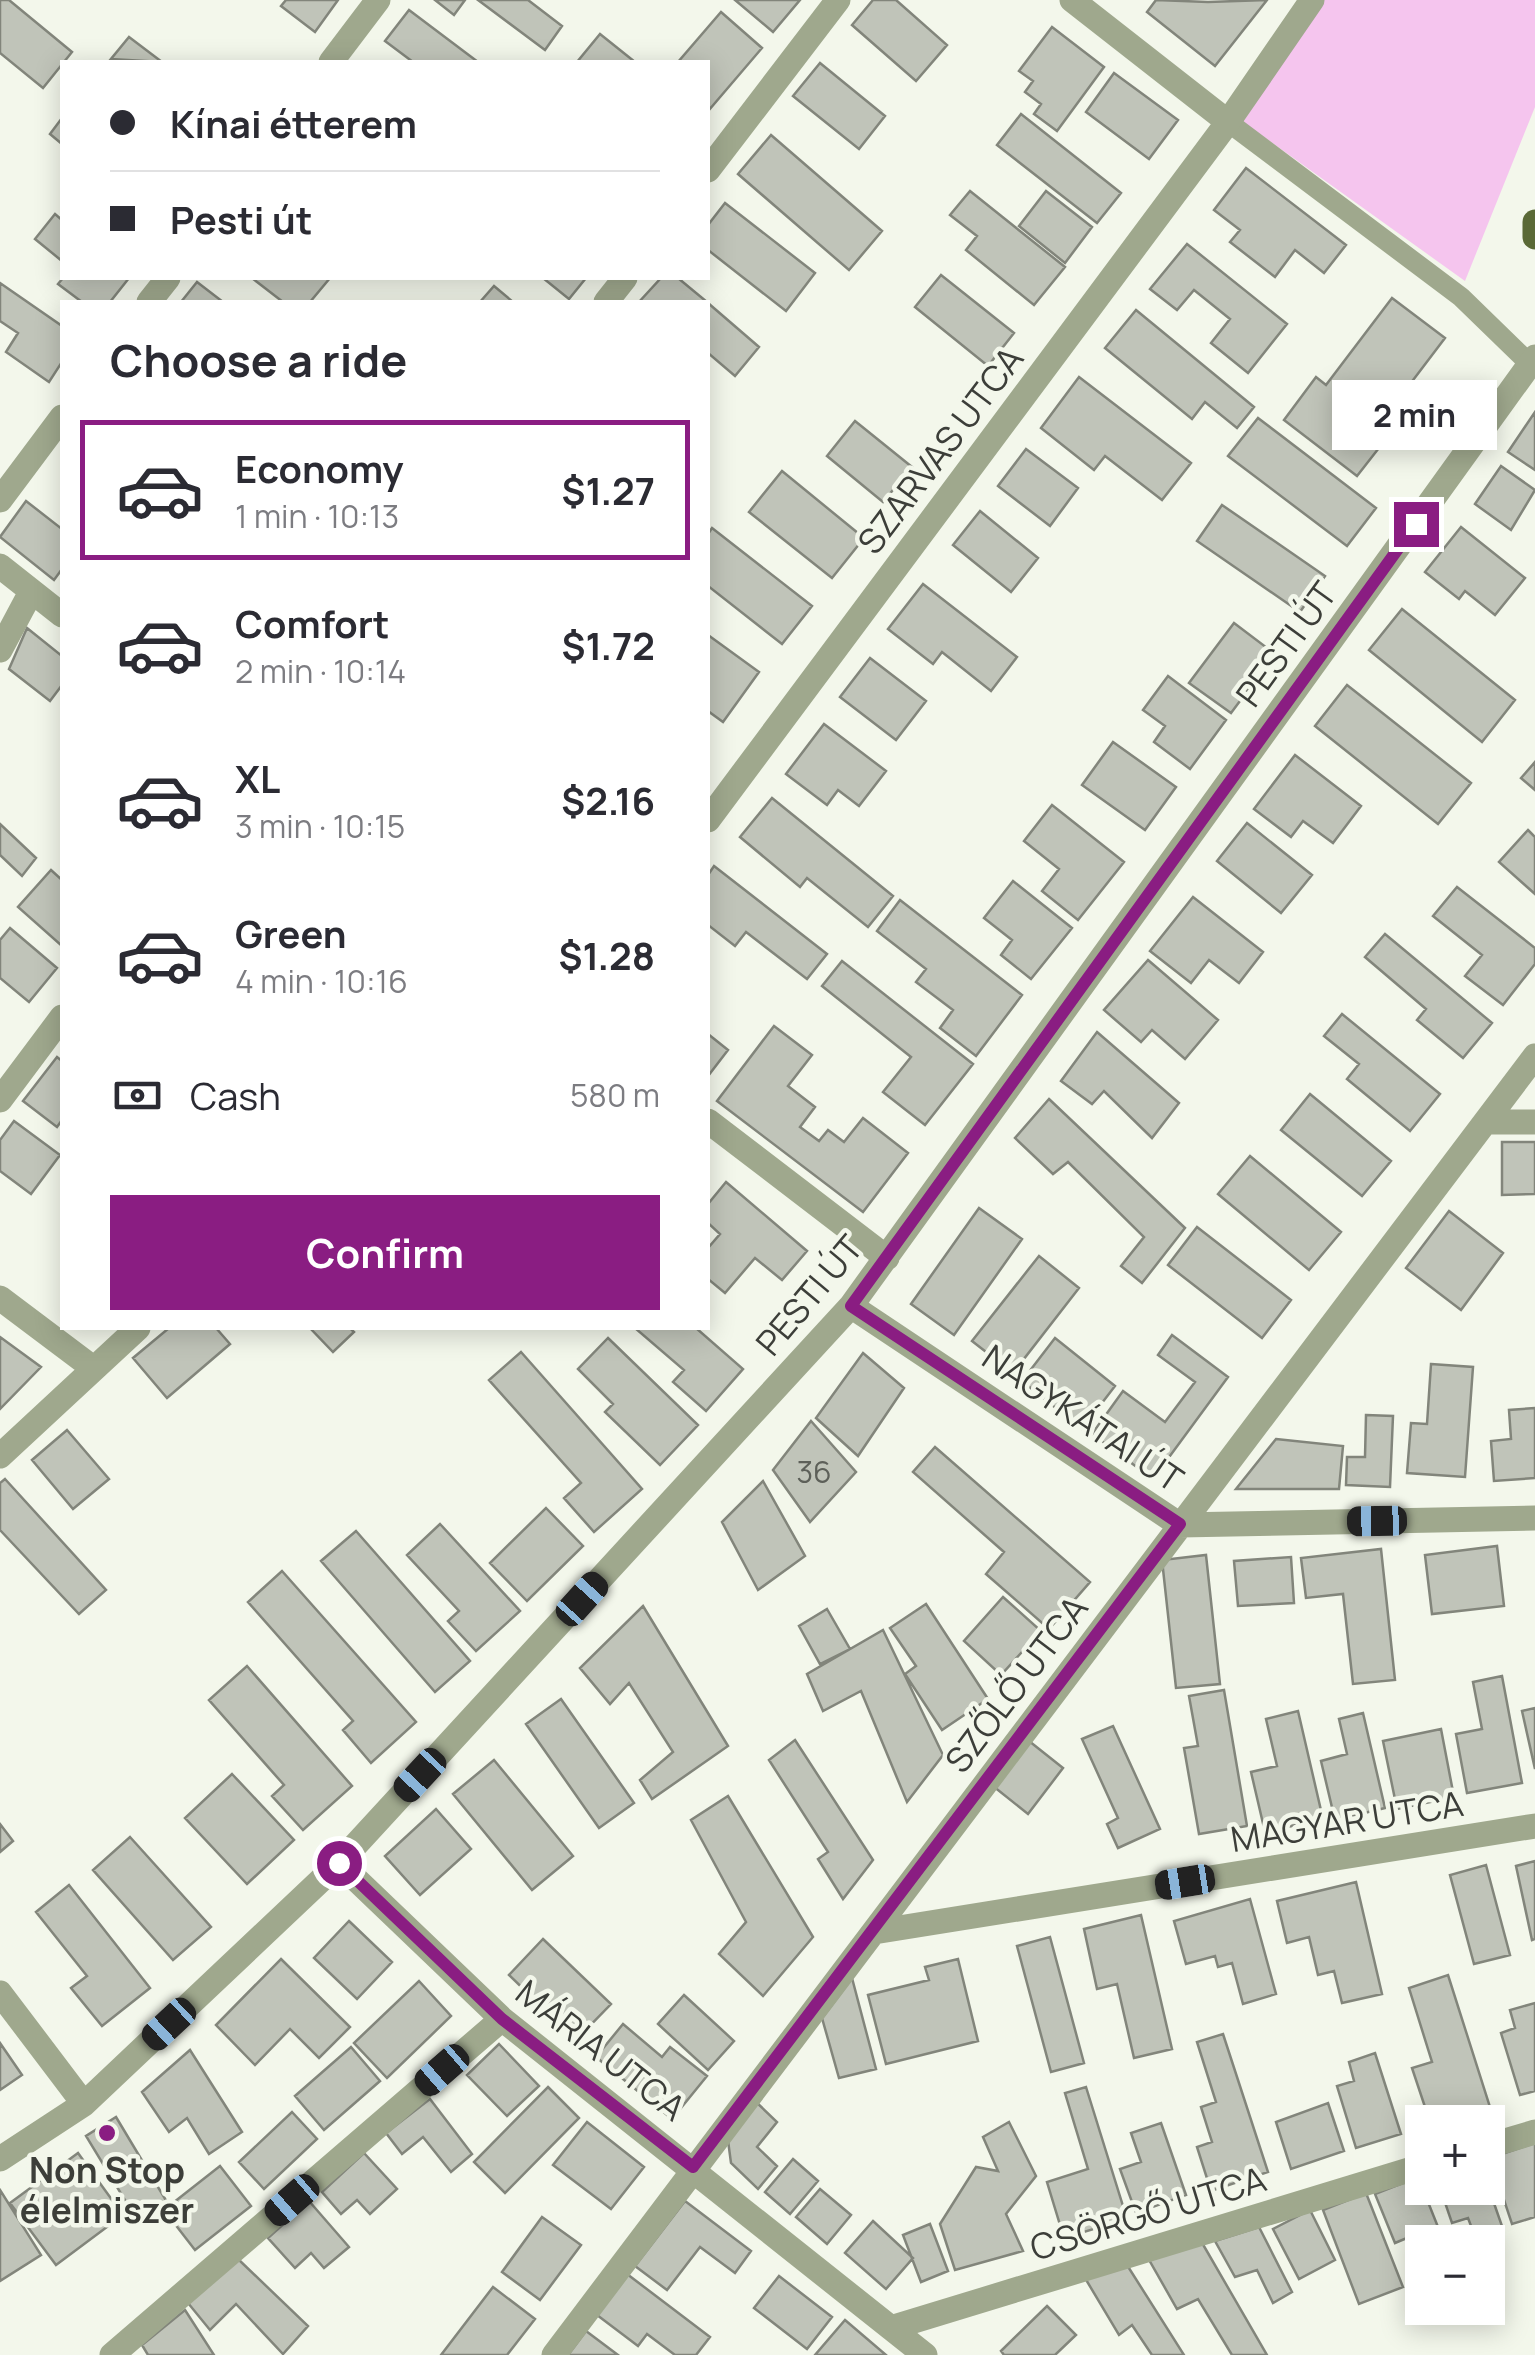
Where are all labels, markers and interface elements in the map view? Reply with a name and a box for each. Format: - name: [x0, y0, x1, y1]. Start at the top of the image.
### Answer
- text: Kínai étterem: [170, 97, 417, 149]
- text: Pesti út: [170, 193, 312, 245]
- text: Choose a ride: [110, 329, 407, 391]
- street label: SZARVAS UTCA: [846, 337, 1034, 563]
- callout: 2 min: [1334, 379, 1498, 449]
- text: 2 min: [1373, 393, 1456, 437]
- text: Economy: [235, 442, 404, 494]
- icon: car: [115, 445, 205, 535]
- text: $1.27: [562, 464, 655, 516]
- text: 1 min · 10:13: [235, 494, 399, 538]
- route end: [1394, 502, 1439, 547]
- street label: PESTI ÚT: [1224, 572, 1348, 716]
- text: Comfort: [235, 597, 389, 649]
- icon: car: [115, 600, 205, 690]
- text: $1.72: [562, 619, 655, 671]
- text: 2 min · 10:14: [235, 649, 406, 693]
- text: XL: [235, 752, 280, 804]
- icon: car: [115, 755, 205, 845]
- text: $2.16: [561, 774, 655, 826]
- text: 3 min · 10:15: [235, 804, 405, 848]
- text: Green: [235, 907, 347, 959]
- icon: car: [115, 910, 205, 1000]
- text: $1.28: [559, 929, 655, 981]
- text: 4 min · 10:16: [235, 959, 408, 1003]
- icon: cash: [110, 1068, 165, 1123]
- text: Cash: [190, 1069, 281, 1121]
- text: 580 m: [570, 1073, 660, 1117]
- button: Confirm: [110, 1195, 660, 1310]
- street label: PESTI ÚT: [745, 1225, 873, 1365]
- street label: NAGYKÁTAI ÚT: [973, 1333, 1193, 1503]
- house number: 36: [796, 1451, 832, 1492]
- car: [1347, 1505, 1407, 1537]
- car: [551, 1567, 613, 1631]
- street label: SZŐLŐ UTCA: [934, 1586, 1098, 1782]
- car: [389, 1743, 451, 1807]
- street label: MAGYAR UTCA: [1227, 1779, 1467, 1863]
- route start: [317, 1841, 362, 1886]
- car: [1153, 1862, 1217, 1902]
- street label: MÁRIA UTCA: [506, 1969, 696, 2131]
- car: [137, 1993, 201, 2055]
- car: [410, 2039, 474, 2101]
- map controls: [1405, 2105, 1505, 2325]
- button: +: [1405, 2105, 1505, 2205]
- marker: Non Stop élelmiszer: [96, 2122, 118, 2144]
- place label: Non Stop élelmiszer: [20, 2146, 194, 2234]
- street label: CSÖRGŐ UTCA: [1024, 2154, 1272, 2272]
- car: [260, 2169, 324, 2231]
- button: −: [1405, 2225, 1505, 2325]

